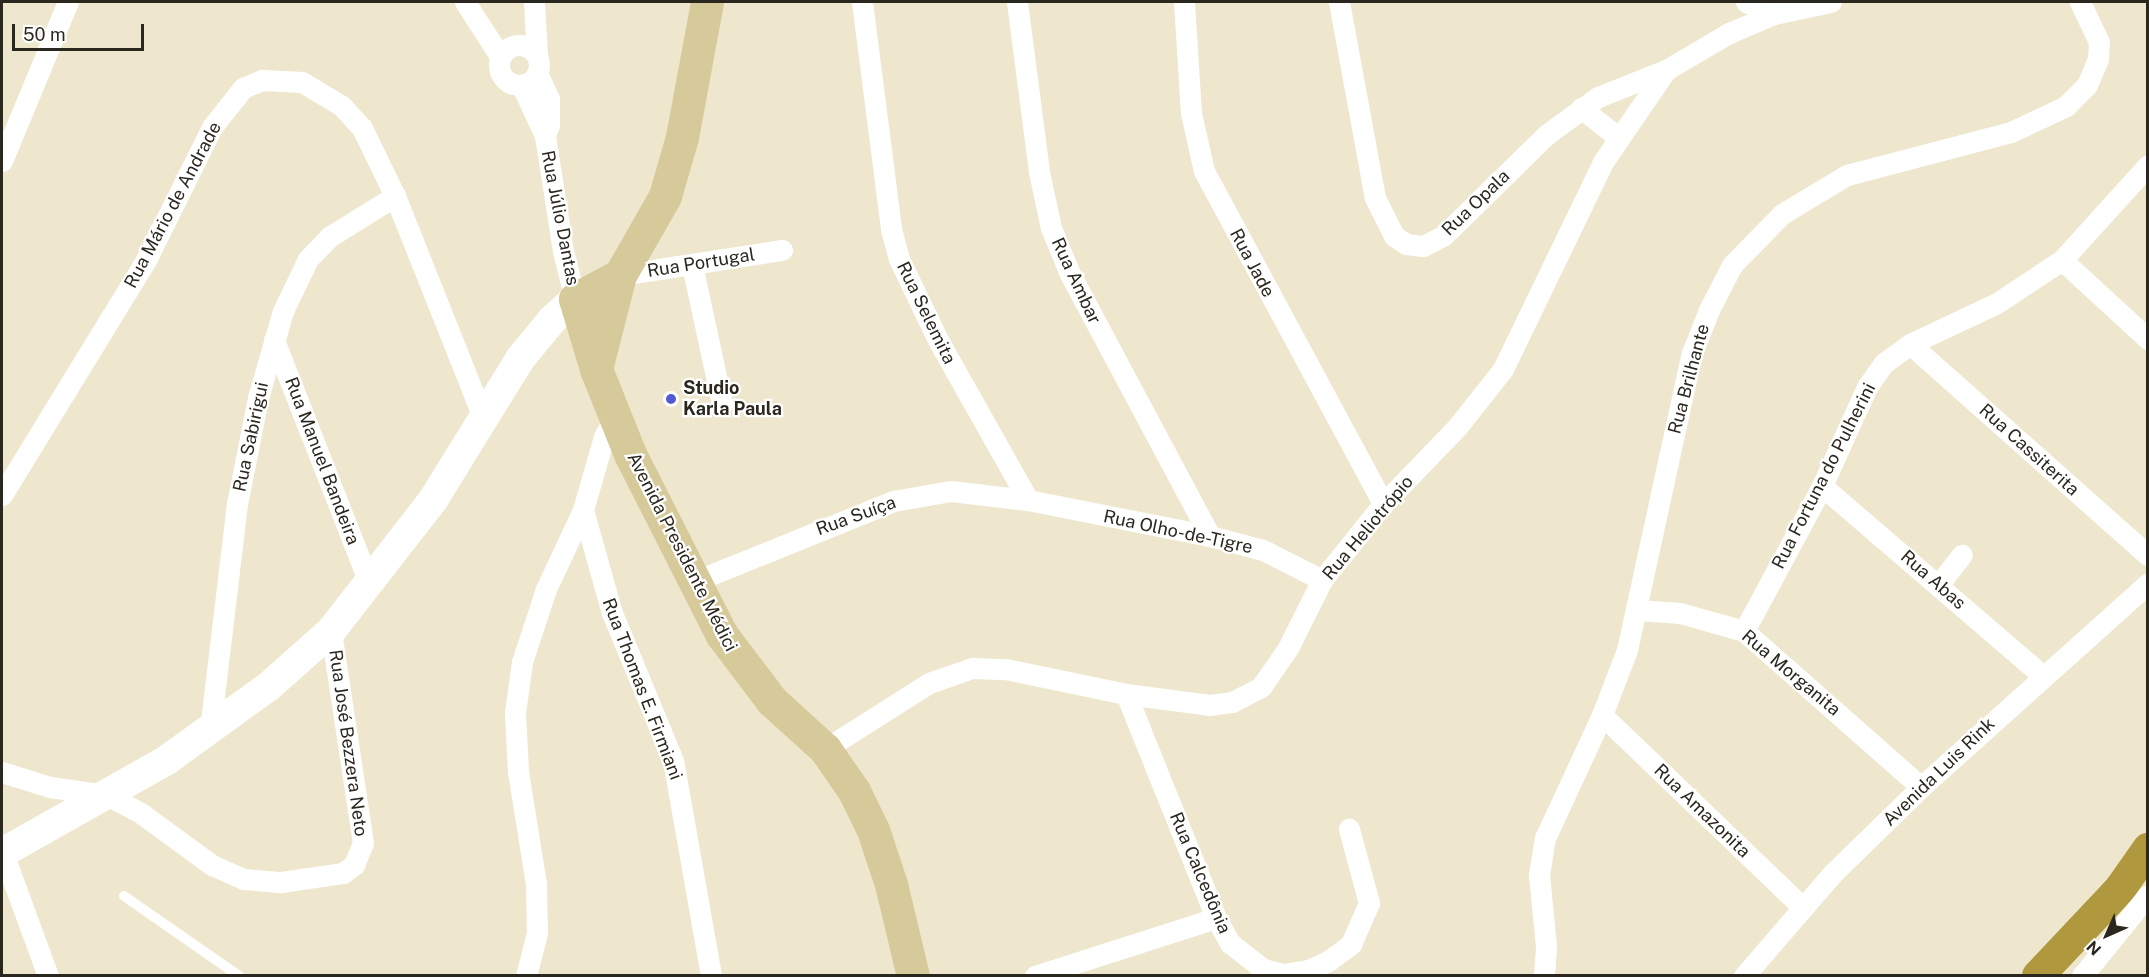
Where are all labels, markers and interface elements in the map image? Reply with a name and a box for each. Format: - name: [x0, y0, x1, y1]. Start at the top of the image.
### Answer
- scale bar: [15, 12, 147, 50]
- text: 50 m: [23, 24, 66, 45]
- street label: Rua Mário de Andrade: [120, 118, 226, 292]
- street label: Rua Júlio Dantas: [536, 149, 584, 287]
- street label: Rua Opala: [1438, 165, 1514, 241]
- street label: Rua Jade: [1225, 225, 1279, 301]
- street label: Rua Ambar: [1047, 234, 1105, 328]
- street label: Rua Portugal: [646, 244, 756, 282]
- street label: Rua Selemita: [892, 258, 960, 368]
- street label: Rua Brilhante: [1664, 322, 1714, 436]
- street label: Rua Manuel Bandeira: [280, 374, 364, 548]
- place label: Studio Karla Paula: [683, 378, 782, 420]
- street label: Rua Fortuna do Pulherini: [1768, 379, 1880, 573]
- street label: Rua Sabirigui: [229, 380, 273, 494]
- marker: Studio Karla Paula: [664, 392, 678, 406]
- street label: Rua Cassiterita: [1975, 400, 2083, 500]
- street label: Avenida Presidente Médici: [622, 449, 742, 655]
- street label: Rua Heliotrópio: [1318, 471, 1418, 585]
- street label: Rua Suíça: [813, 492, 899, 540]
- street label: Rua Olho-de-Tigre: [1101, 506, 1255, 558]
- street label: Rua Abas: [1896, 546, 1970, 614]
- street label: Rua Thomas E. Firmiani: [597, 595, 687, 783]
- street label: Rua Morganita: [1737, 625, 1845, 721]
- street label: Rua José Bezzera Neto: [324, 648, 372, 838]
- street label: Avenida Luis Rink: [1879, 713, 1999, 831]
- street label: Rua Amazonita: [1649, 760, 1755, 862]
- street label: Rua Calcedônia: [1165, 809, 1235, 937]
- north arrow: [2077, 905, 2137, 965]
- text: N: [2083, 937, 2105, 959]

